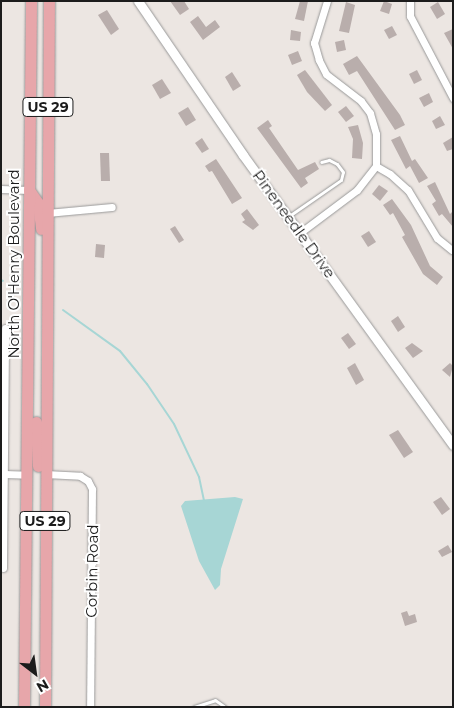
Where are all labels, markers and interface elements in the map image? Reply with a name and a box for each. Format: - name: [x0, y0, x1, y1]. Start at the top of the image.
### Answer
- road number: US 29: [22, 95, 74, 118]
- street label: Pineneedle Drive: [249, 167, 339, 281]
- street label: North O'Henry Boulevard: [5, 169, 23, 359]
- road number: US 29: [19, 510, 71, 532]
- street label: Corbin Road: [82, 524, 102, 618]
- north arrow: [10, 648, 60, 698]
- text: N: [33, 675, 52, 697]

